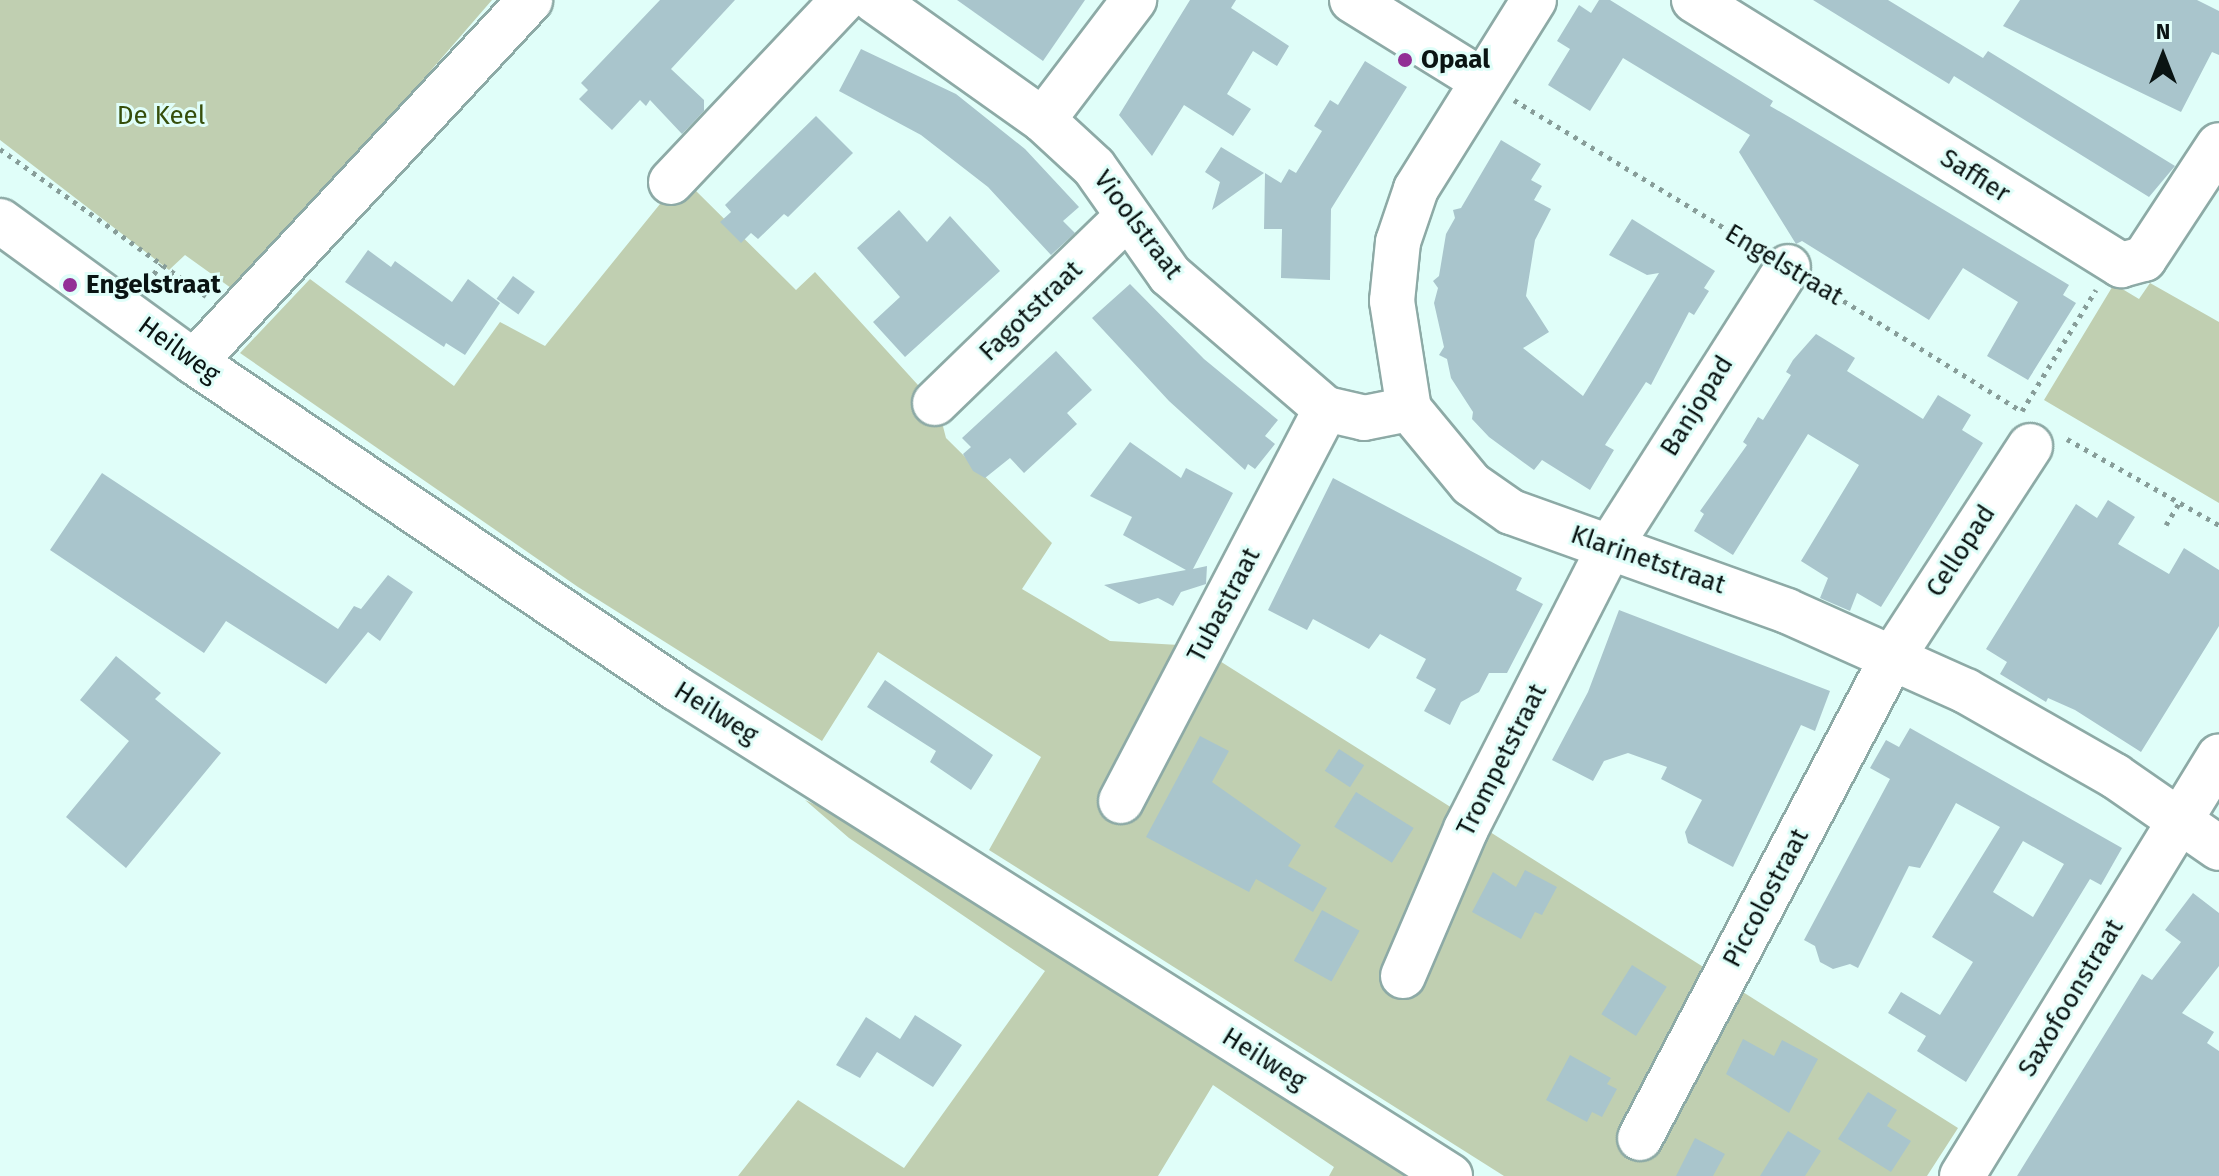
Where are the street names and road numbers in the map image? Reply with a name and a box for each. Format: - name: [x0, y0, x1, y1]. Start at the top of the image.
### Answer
- street label: Saffier: [1934, 143, 2016, 209]
- street label: Vioolstraat: [1087, 165, 1189, 285]
- street label: Engelstraat: [1719, 218, 1849, 312]
- street label: Fagotstraat: [973, 254, 1089, 368]
- street label: Heilweg: [132, 310, 226, 390]
- street label: Banjopad: [1654, 350, 1740, 462]
- street label: Cellopad: [1920, 499, 2002, 603]
- street label: Klarinetstraat: [1567, 519, 1729, 601]
- street label: Tubastraat: [1181, 543, 1267, 667]
- street label: Heilweg: [668, 675, 764, 751]
- street label: Trompetstraat: [1450, 679, 1554, 841]
- street label: Piccolostraat: [1716, 823, 1816, 973]
- street label: Saxofoonstraat: [2012, 914, 2130, 1082]
- street label: Heilweg: [1216, 1021, 1312, 1097]

